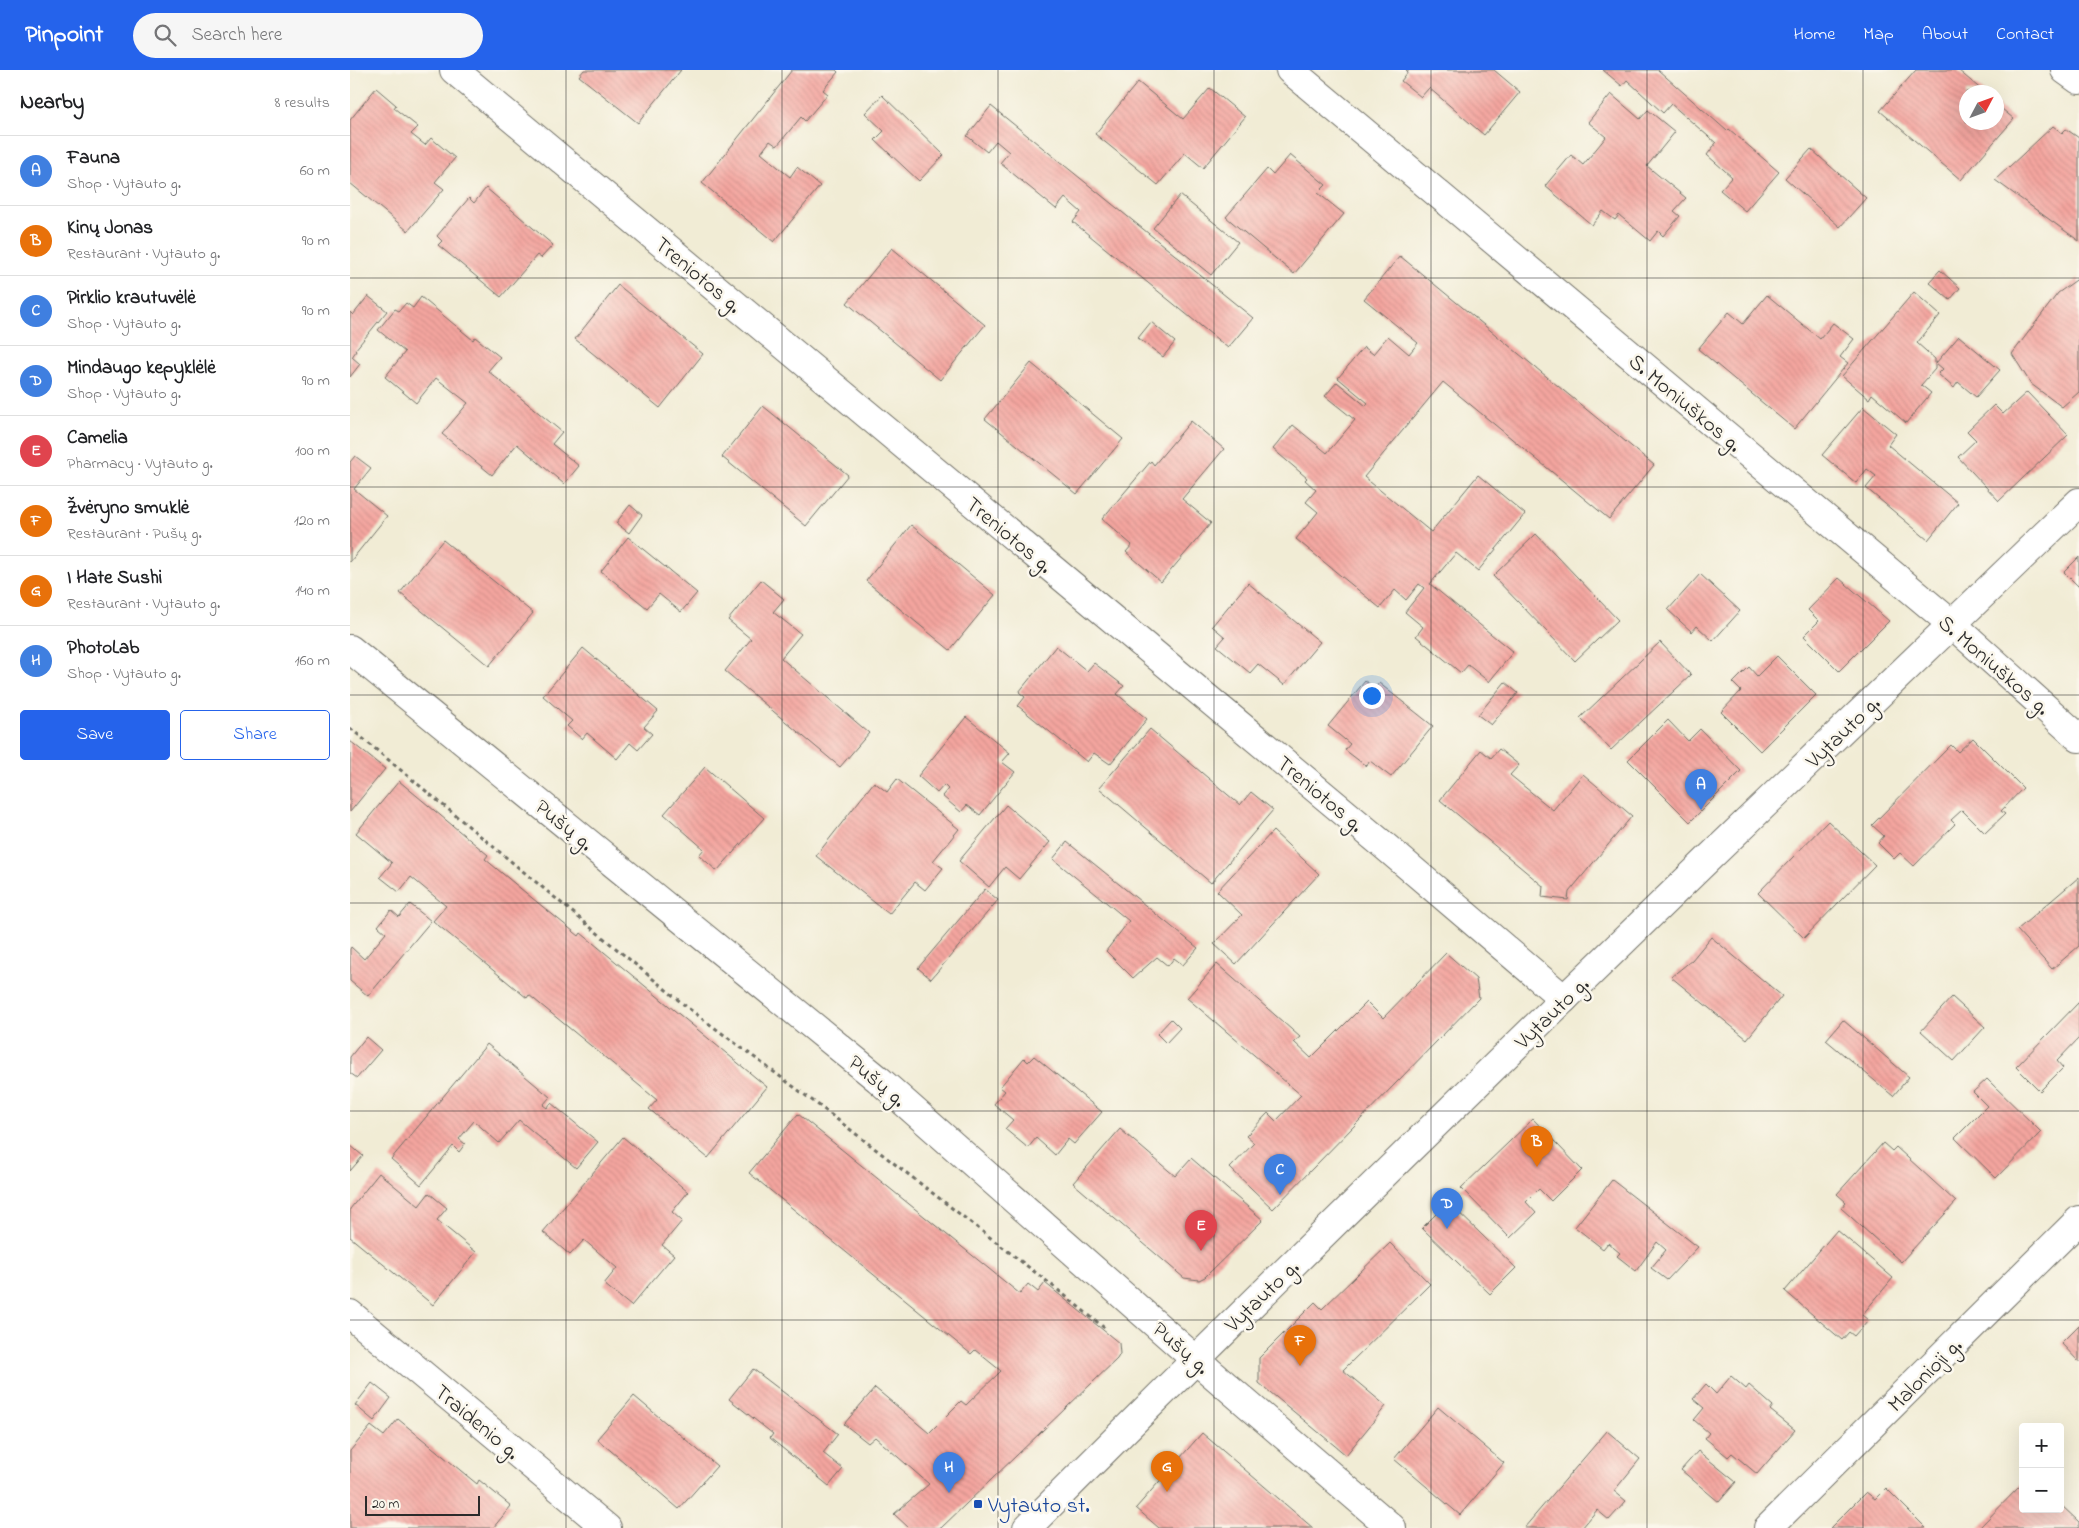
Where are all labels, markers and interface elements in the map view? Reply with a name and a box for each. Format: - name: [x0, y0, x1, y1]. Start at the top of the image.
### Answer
- search box: [133, 13, 483, 58]
- text: Pinpoint: [25, 18, 103, 53]
- icon: search: [151, 21, 179, 49]
- text: Search here: [191, 22, 282, 49]
- text: Home: [1794, 22, 1835, 48]
- text: Map: [1863, 22, 1894, 48]
- text: About: [1922, 22, 1968, 48]
- text: Contact: [1996, 22, 2054, 48]
- north arrow: [1959, 85, 2004, 130]
- text: Nearby: [20, 88, 84, 118]
- text: 8 results: [274, 91, 330, 115]
- text: Fauna: [67, 145, 120, 172]
- text: A: [31, 159, 41, 183]
- text: 60 m: [300, 159, 330, 183]
- text: Shop · Vytauto g.: [67, 172, 181, 196]
- text: Kinų Jonas: [67, 215, 153, 242]
- text: B: [31, 229, 41, 253]
- text: 90 m: [302, 229, 330, 253]
- street label: Treniotos g.: [646, 230, 748, 323]
- text: Restaurant · Vytauto g.: [67, 242, 220, 266]
- text: Pirklio krautuvėlė: [67, 285, 196, 312]
- text: C: [32, 299, 40, 323]
- text: 90 m: [302, 299, 330, 323]
- text: Shop · Vytauto g.: [67, 312, 181, 336]
- street label: S. Moniuškos g.: [1620, 347, 1748, 462]
- text: Mindaugo kepyklėlė: [67, 355, 216, 382]
- text: D: [30, 369, 42, 393]
- text: 90 m: [302, 369, 330, 393]
- text: Shop · Vytauto g.: [67, 382, 181, 406]
- text: Camelia: [67, 425, 128, 452]
- text: E: [31, 439, 41, 463]
- text: 100 m: [295, 439, 330, 463]
- text: Pharmacy · Vytauto g.: [67, 452, 213, 476]
- street label: Treniotos g.: [957, 490, 1059, 583]
- text: Žvėryno smuklė: [67, 495, 189, 522]
- text: F: [31, 509, 41, 533]
- text: 120 m: [294, 509, 330, 533]
- text: Restaurant · Pušų g.: [67, 522, 202, 546]
- text: I Hate Sushi: [67, 565, 162, 592]
- text: G: [31, 579, 41, 603]
- text: 140 m: [295, 579, 330, 603]
- text: Restaurant · Vytauto g.: [67, 592, 220, 616]
- street label: S. Moniuškos g.: [1929, 608, 2056, 725]
- text: PhotoLab: [67, 635, 139, 662]
- text: H: [31, 649, 41, 673]
- text: 160 m: [295, 649, 330, 673]
- text: Shop · Vytauto g.: [67, 662, 181, 686]
- your location: [1359, 683, 1385, 709]
- street label: Vytauto g.: [1799, 689, 1889, 778]
- button: Save: [20, 710, 170, 760]
- button: Share: [180, 710, 330, 760]
- street label: Treniotos g.: [1268, 749, 1370, 842]
- pin: A: [1685, 769, 1717, 810]
- street label: Pušų g.: [526, 793, 599, 861]
- street label: Vytauto g.: [1508, 970, 1598, 1059]
- street label: Pušų g.: [839, 1048, 912, 1117]
- pin: B: [1521, 1126, 1553, 1167]
- pin: C: [1264, 1154, 1296, 1195]
- pin: D: [1431, 1188, 1463, 1229]
- pin: E: [1185, 1210, 1217, 1251]
- street label: Vytauto g.: [1218, 1253, 1308, 1342]
- street label: Pušų g.: [1143, 1315, 1216, 1384]
- pin: F: [1284, 1325, 1316, 1366]
- street label: Malonioji g.: [1881, 1331, 1972, 1422]
- street label: Traidenio g.: [425, 1378, 526, 1470]
- map controls: [2019, 1423, 2064, 1513]
- button: +: [2019, 1423, 2064, 1468]
- pin: G: [1151, 1451, 1183, 1492]
- pin: H: [933, 1452, 965, 1493]
- button: −: [2019, 1468, 2064, 1513]
- place label: Vytauto st.: [987, 1491, 1090, 1524]
- scale bar: [365, 1493, 480, 1516]
- text: 20 m: [372, 1494, 399, 1515]
- marker: Vytauto st.: [972, 1498, 984, 1510]

